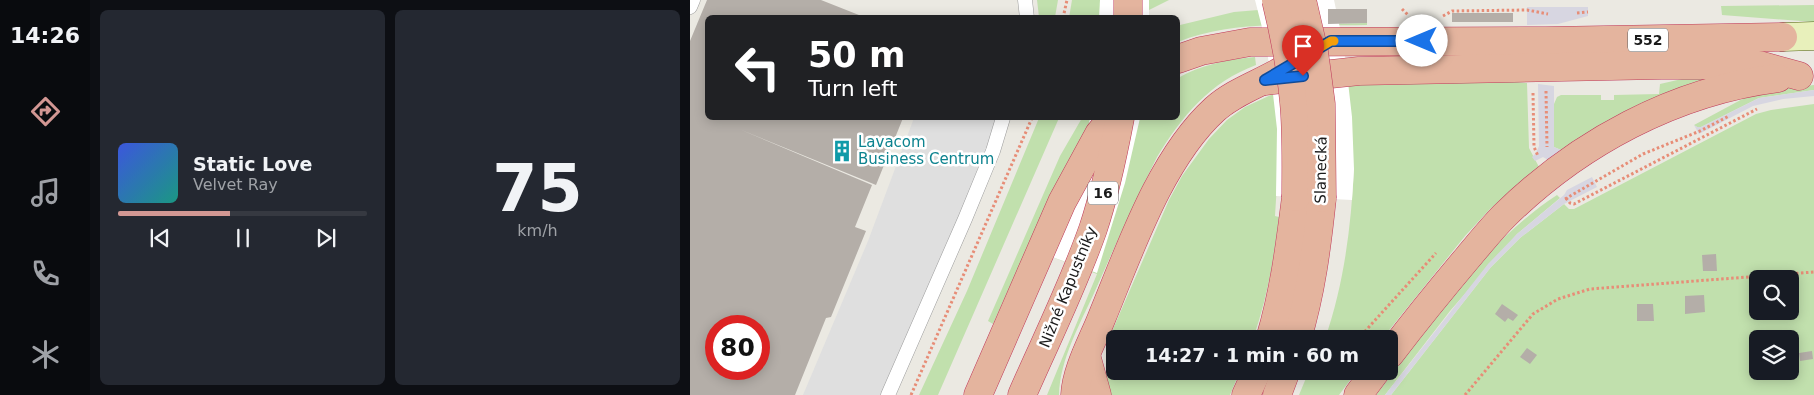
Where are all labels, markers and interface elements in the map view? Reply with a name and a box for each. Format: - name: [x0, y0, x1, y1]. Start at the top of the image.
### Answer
- position arrow: [1395, 14, 1447, 66]
- text: 14:26: [10, 23, 80, 48]
- pin: [1282, 25, 1324, 76]
- road number: 552: [1628, 28, 1668, 52]
- icon: arrive: [1289, 32, 1317, 60]
- icon: left: [725, 35, 790, 100]
- text: 50 m: [808, 35, 905, 75]
- text: Turn left: [808, 76, 897, 101]
- icon: directions: [28, 94, 63, 129]
- place label: Lavacom Business Centrum: [858, 133, 994, 168]
- street label: Slanecká: [1311, 136, 1331, 204]
- building icon: Lavacom Business Centrum: [829, 138, 855, 164]
- text: 75: [492, 151, 583, 226]
- text: Static Love: [193, 153, 313, 175]
- icon: music: [28, 175, 63, 210]
- text: Velvet Ray: [193, 175, 278, 194]
- road number: 16: [1088, 182, 1118, 204]
- text: km/h: [517, 221, 558, 240]
- icon: previous: [146, 224, 174, 252]
- icon: pause: [229, 224, 257, 252]
- icon: next: [312, 224, 340, 252]
- street label: Nižné Kapustníky: [1035, 224, 1101, 350]
- icon: phone: [28, 256, 63, 291]
- map controls: [1749, 270, 1799, 380]
- button: search: [1749, 270, 1799, 320]
- speed limit sign: 80: [705, 315, 770, 380]
- button: layers: [1749, 330, 1799, 380]
- icon: climate: [28, 337, 63, 372]
- text: 14:27 · 1 min · 60 m: [1145, 344, 1359, 366]

